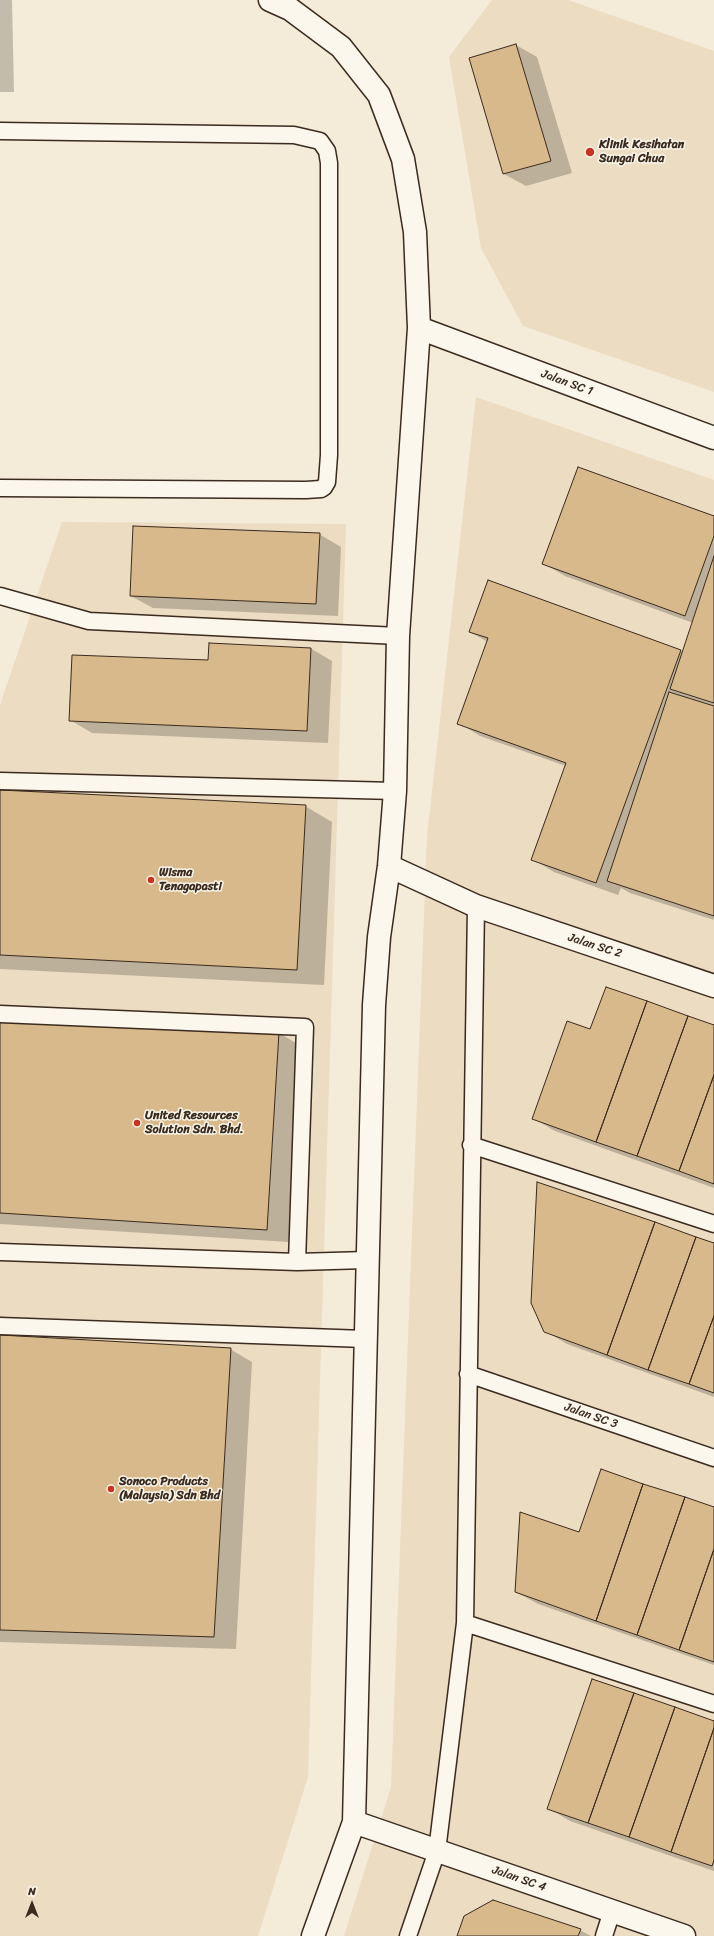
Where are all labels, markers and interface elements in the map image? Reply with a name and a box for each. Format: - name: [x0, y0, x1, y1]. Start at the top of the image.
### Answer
- place label: Klinik Kesihatan Sungai Chua: [599, 138, 684, 166]
- marker: Klinik Kesihatan Sungai Chua: [584, 146, 596, 158]
- street label: Jalan SC 1: [539, 367, 595, 399]
- place label: Wisma Tenagapasti: [159, 866, 222, 894]
- marker: Wisma Tenagapasti: [146, 875, 156, 885]
- street label: Jalan SC 2: [566, 931, 624, 961]
- place label: United Resources Solution Sdn. Bhd.: [145, 1109, 244, 1137]
- marker: United Resources Solution Sdn. Bhd.: [132, 1118, 142, 1128]
- street label: Jalan SC 3: [562, 1400, 620, 1432]
- place label: Sonoco Products (Malaysia) Sdn Bhd: [119, 1475, 220, 1503]
- marker: Sonoco Products (Malaysia) Sdn Bhd: [106, 1484, 116, 1494]
- street label: Jalan SC 4: [490, 1863, 548, 1895]
- text: N: [28, 1882, 36, 1901]
- north arrow: [12, 1884, 52, 1924]

